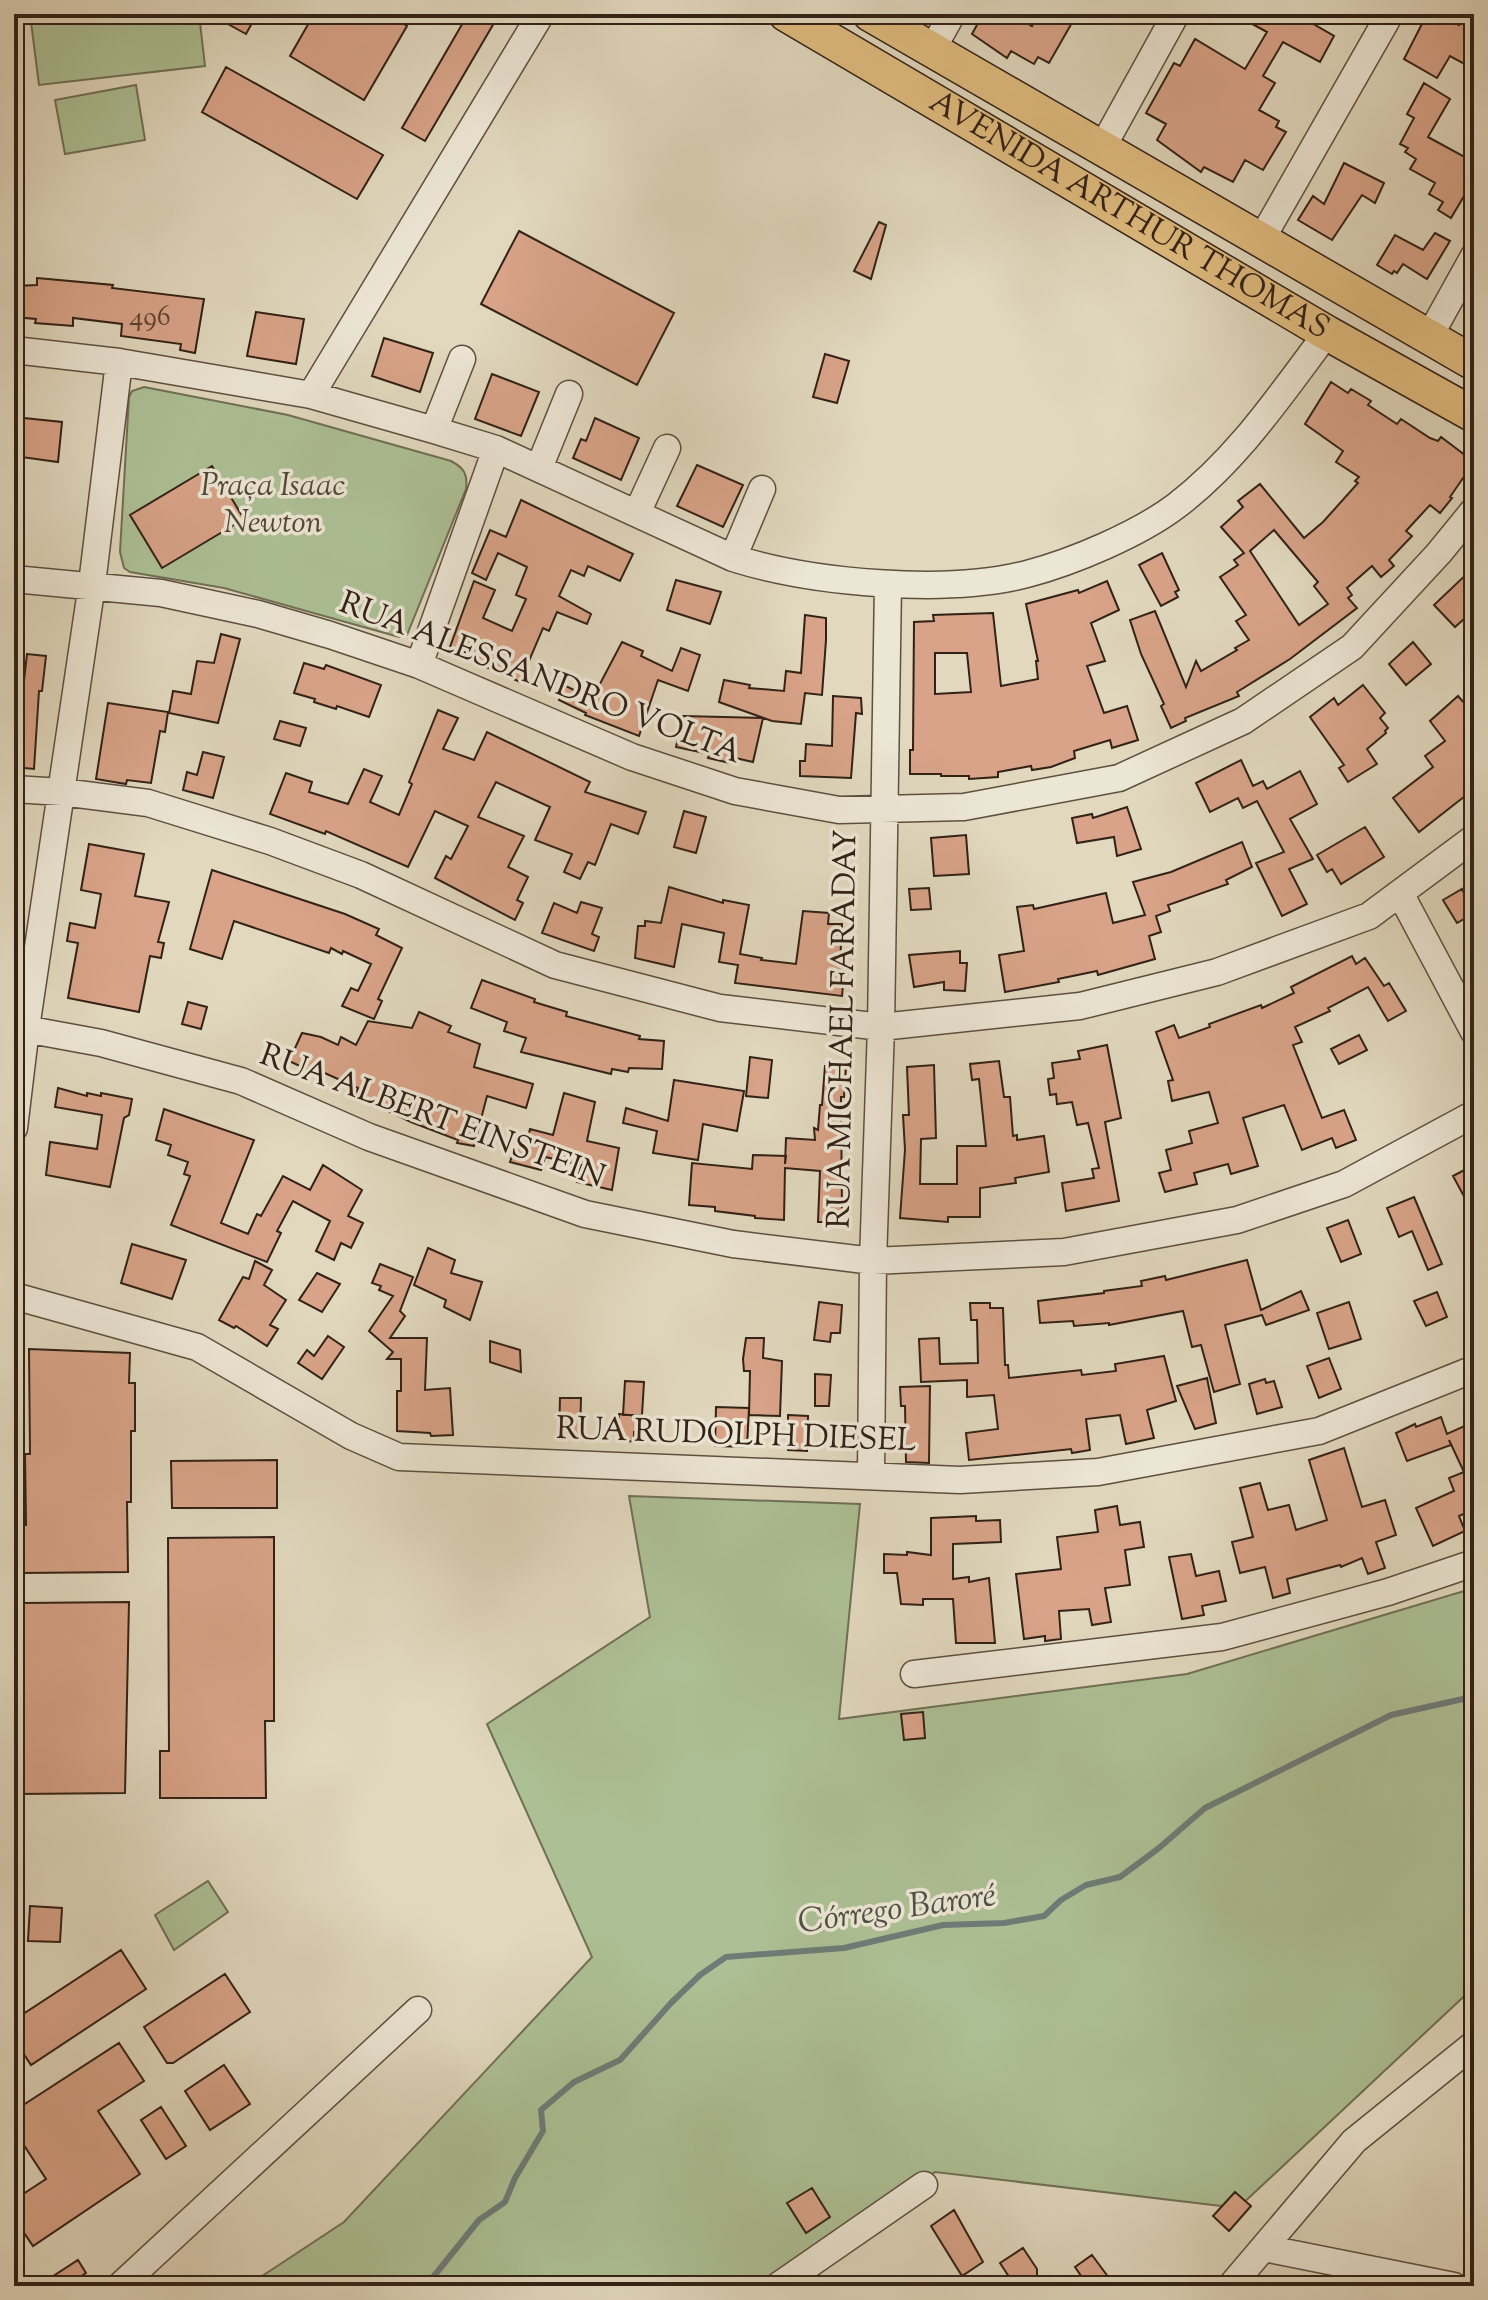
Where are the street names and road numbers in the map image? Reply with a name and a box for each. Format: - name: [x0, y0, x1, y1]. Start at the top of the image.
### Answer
- street label: AVENIDA ARTHUR THOMAS: [920, 80, 1338, 352]
- street label: RUA ALESSANDRO VOLTA: [332, 581, 748, 777]
- street label: RUA MICHAEL FARADAY: [818, 829, 870, 1229]
- street label: RUA ALBERT EINSTEIN: [253, 1033, 611, 1201]
- street label: RUA RUDOLPH DIESEL: [555, 1407, 917, 1465]

